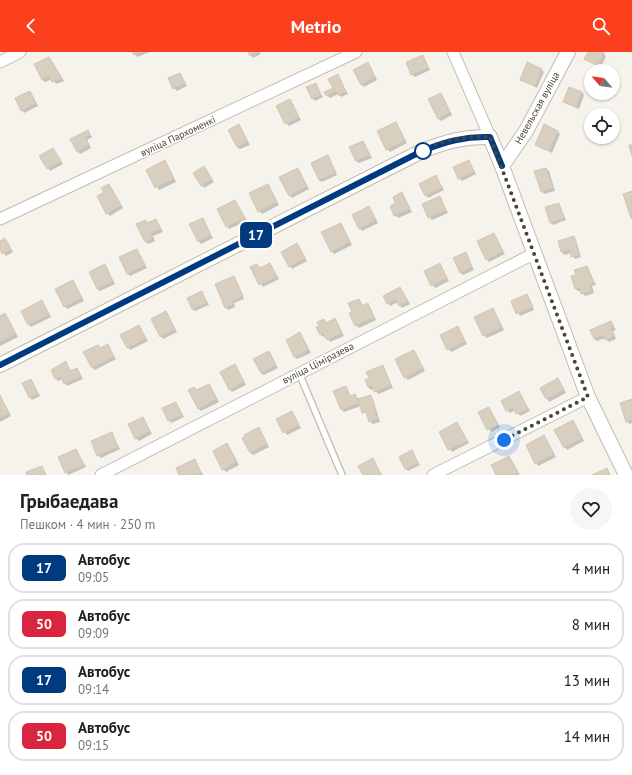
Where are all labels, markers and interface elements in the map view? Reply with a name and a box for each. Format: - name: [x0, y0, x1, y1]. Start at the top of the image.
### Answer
- icon: back: [20, 15, 42, 37]
- text: Metrio: [291, 15, 341, 38]
- icon: search: [590, 15, 612, 37]
- north arrow: [584, 64, 620, 100]
- map controls: [584, 64, 620, 144]
- street label: Невельская вуліца: [512, 70, 562, 146]
- button: locate: [584, 108, 620, 144]
- street label: вуліца Пархоменкі: [138, 113, 218, 159]
- unlabelled marker: [414, 142, 432, 160]
- line badge: 17: [238, 222, 274, 248]
- text: 17: [248, 226, 264, 244]
- street label: вуліца Ціміразева: [280, 339, 356, 387]
- your location: [494, 430, 514, 450]
- button: heart: [570, 488, 612, 530]
- text: Грыбаедава: [20, 489, 118, 513]
- text: Пешком · 4 мин · 250 m: [20, 516, 155, 533]
- text: Автобус: [78, 550, 130, 569]
- text: 17: [36, 559, 52, 577]
- text: 4 мин: [572, 559, 610, 578]
- text: 09:05: [78, 569, 109, 586]
- text: Автобус: [78, 606, 130, 625]
- text: 50: [36, 615, 52, 633]
- text: 8 мин: [572, 615, 610, 634]
- text: 09:09: [78, 625, 109, 642]
- text: Автобус: [78, 662, 130, 681]
- text: 17: [36, 671, 52, 689]
- text: 13 мин: [564, 671, 610, 690]
- text: 09:14: [78, 681, 109, 698]
- text: Автобус: [78, 718, 130, 737]
- text: 50: [36, 727, 52, 745]
- text: 14 мин: [564, 727, 610, 746]
- text: 09:15: [78, 737, 109, 754]

